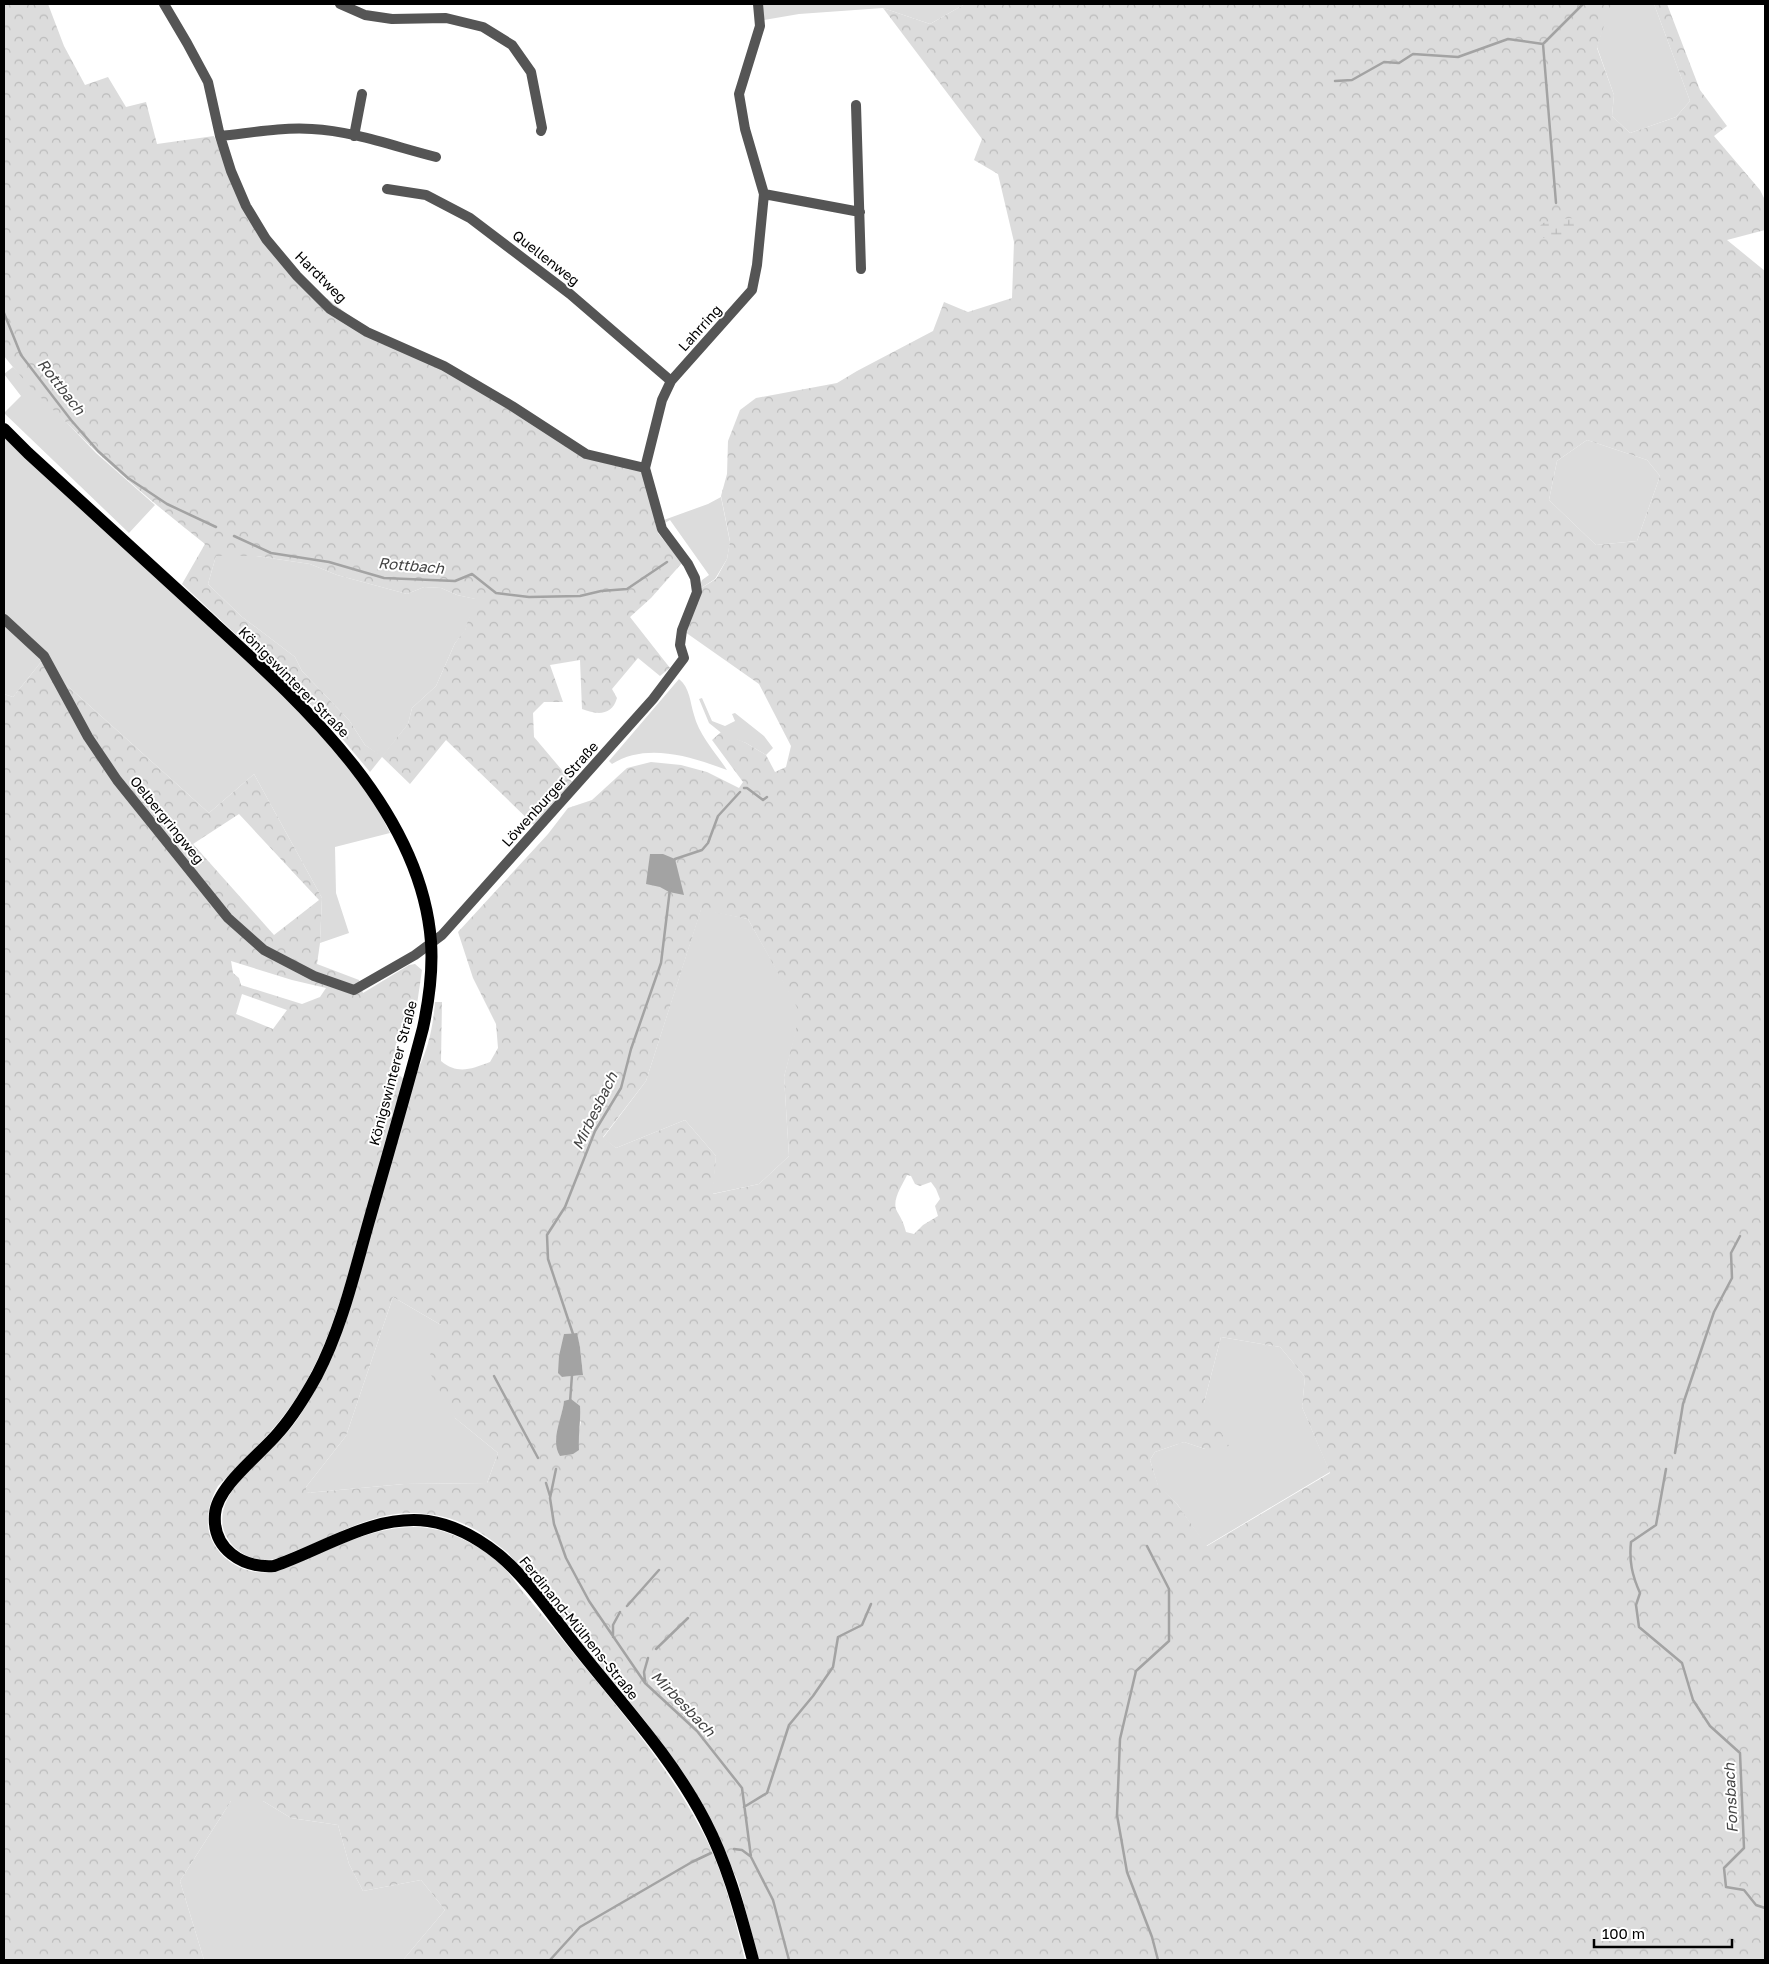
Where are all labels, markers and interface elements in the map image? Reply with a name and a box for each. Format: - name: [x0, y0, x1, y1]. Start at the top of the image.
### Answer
- street label: Quellenweg: [509, 226, 583, 289]
- street label: Hardtweg: [292, 247, 351, 306]
- street label: Lahrring: [674, 301, 725, 354]
- water label: Rottbach: [34, 355, 90, 419]
- water label: Rottbach: [377, 553, 446, 577]
- street label: Königswinterer Straße: [235, 623, 353, 741]
- street label: Löwenburger Straße: [498, 737, 601, 850]
- street label: Oelbergringweg: [127, 772, 208, 867]
- street label: Königswinterer Straße: [365, 998, 420, 1147]
- water label: Mirbesbach: [568, 1068, 621, 1152]
- street label: Ferdinand-Mülhens-Straße: [516, 1552, 643, 1703]
- water label: Mirbesbach: [648, 1667, 720, 1740]
- water label: Fonsbach: [1719, 1762, 1741, 1834]
- scale bar: [1594, 1916, 1732, 1948]
- text: 100 m: [1602, 1924, 1645, 1942]

